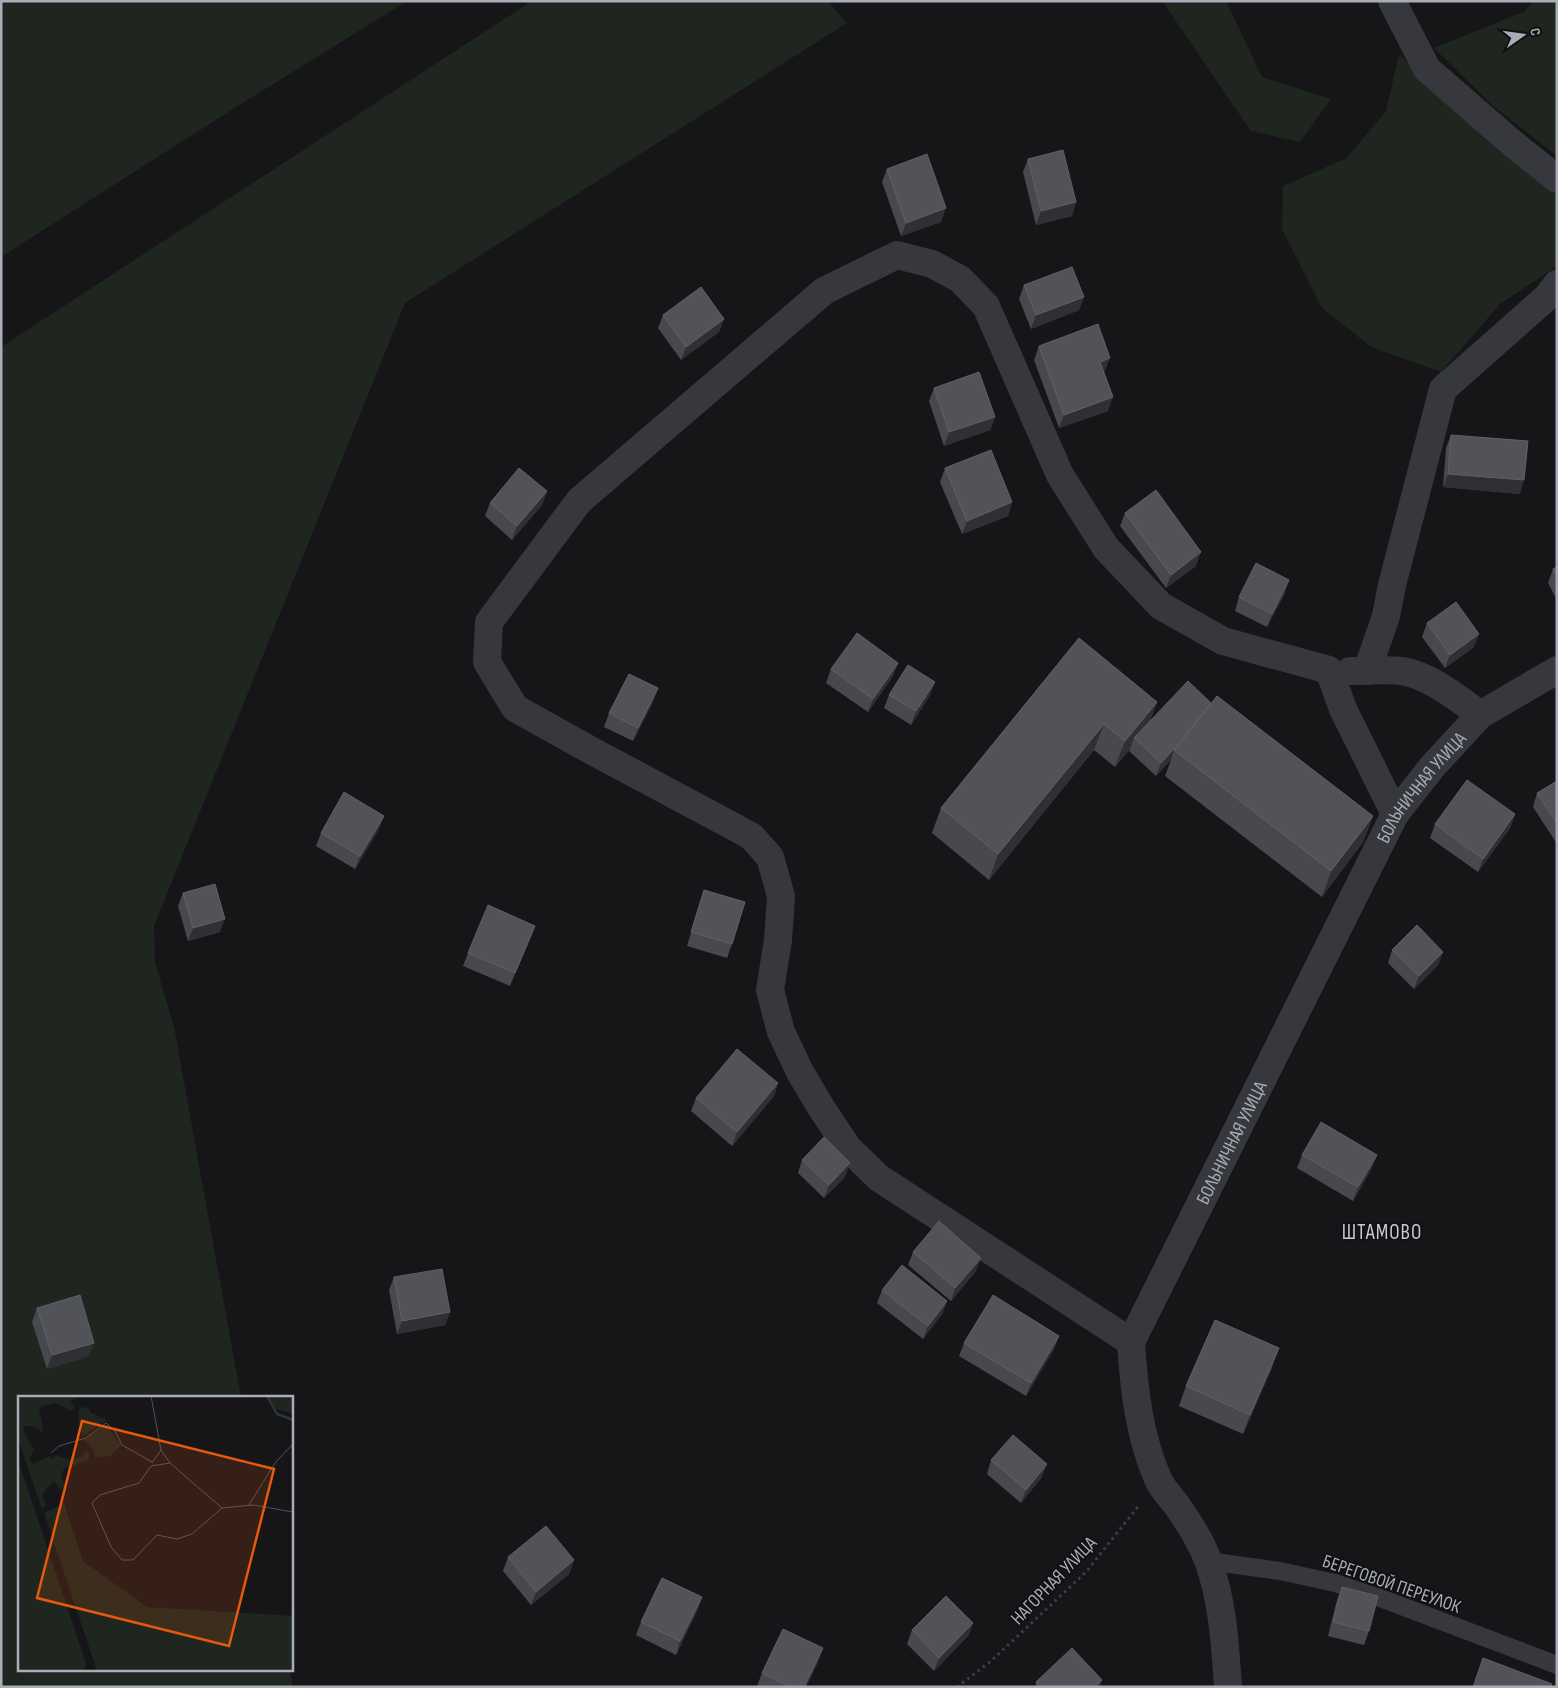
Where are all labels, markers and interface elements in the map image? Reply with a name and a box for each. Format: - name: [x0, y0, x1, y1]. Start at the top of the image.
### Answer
- north arrow: [1498, 10, 1548, 60]
- text: С: [1526, 26, 1544, 38]
- street label: БОЛЬНИЧНАЯ УЛИЦА: [1372, 727, 1472, 847]
- street label: БОЛЬНИЧНАЯ УЛИЦА: [1192, 1077, 1273, 1209]
- district label: ШТАМОВО: [1342, 1220, 1422, 1245]
- inset map: [18, 1396, 292, 1670]
- street label: НАГОРНАЯ УЛИЦА: [1006, 1531, 1103, 1630]
- street label: БЕРЕГОВОЙ ПЕРЕУЛОК: [1319, 1550, 1464, 1619]

